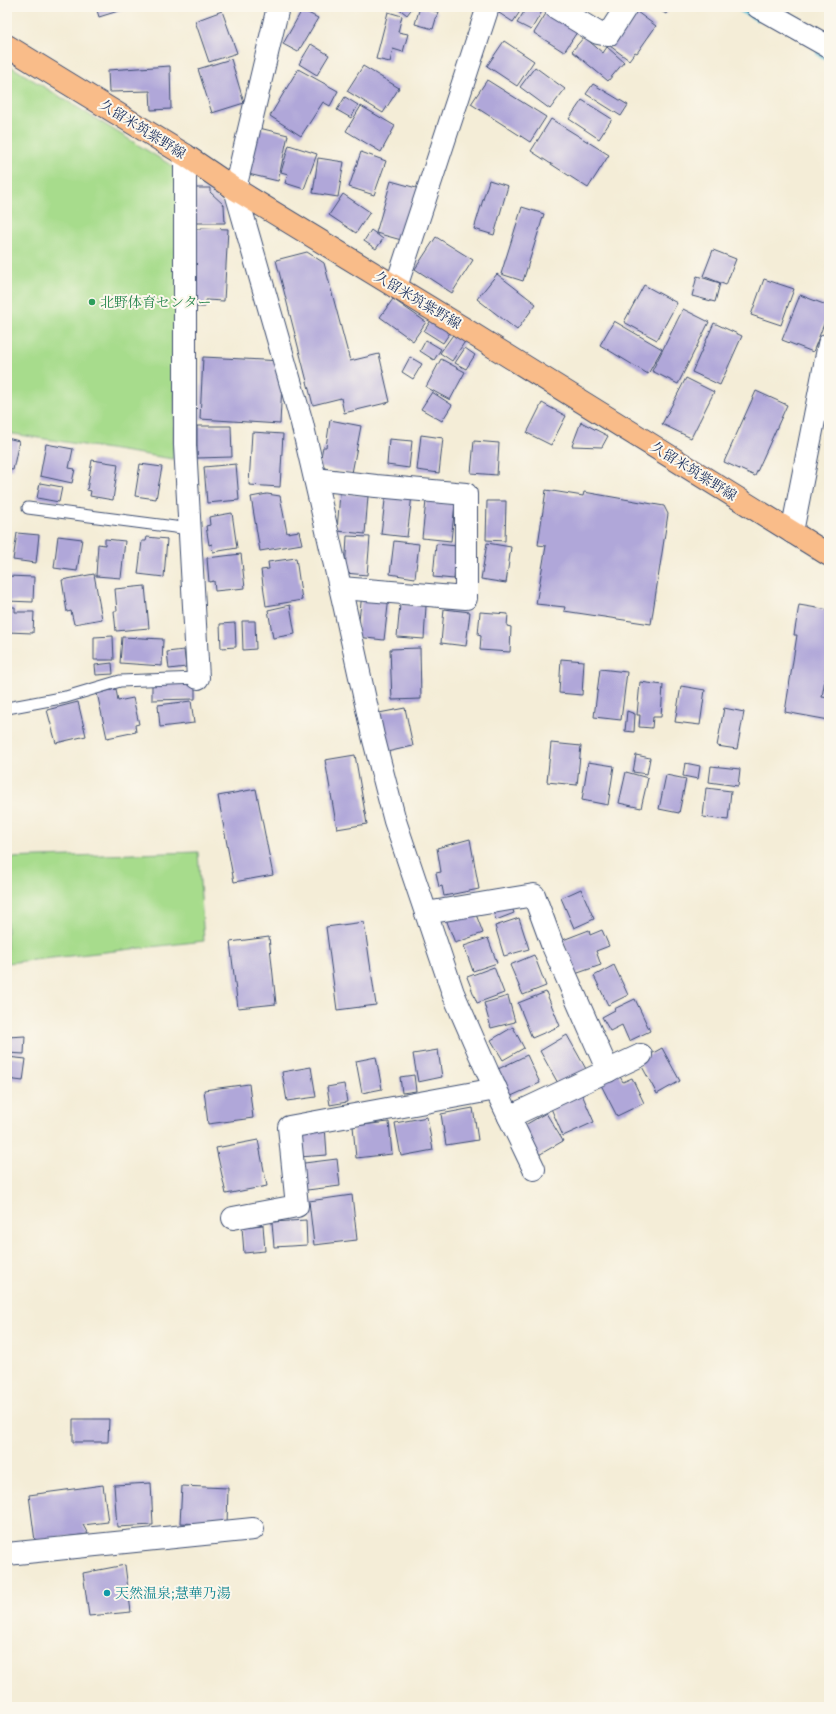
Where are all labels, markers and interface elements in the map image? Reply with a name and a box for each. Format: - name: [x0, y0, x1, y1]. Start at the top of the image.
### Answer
- street label: 久留米筑紫野線: [96, 96, 189, 164]
- street label: 久留米筑紫野線: [370, 268, 464, 335]
- place label: 北野体育センター: [100, 294, 211, 313]
- marker: 北野体育センター: [87, 297, 97, 307]
- street label: 久留米筑紫野線: [647, 438, 740, 506]
- place label: 天然温泉;慧華乃湯: [115, 1585, 231, 1604]
- marker: 天然温泉;慧華乃湯: [102, 1588, 112, 1598]

